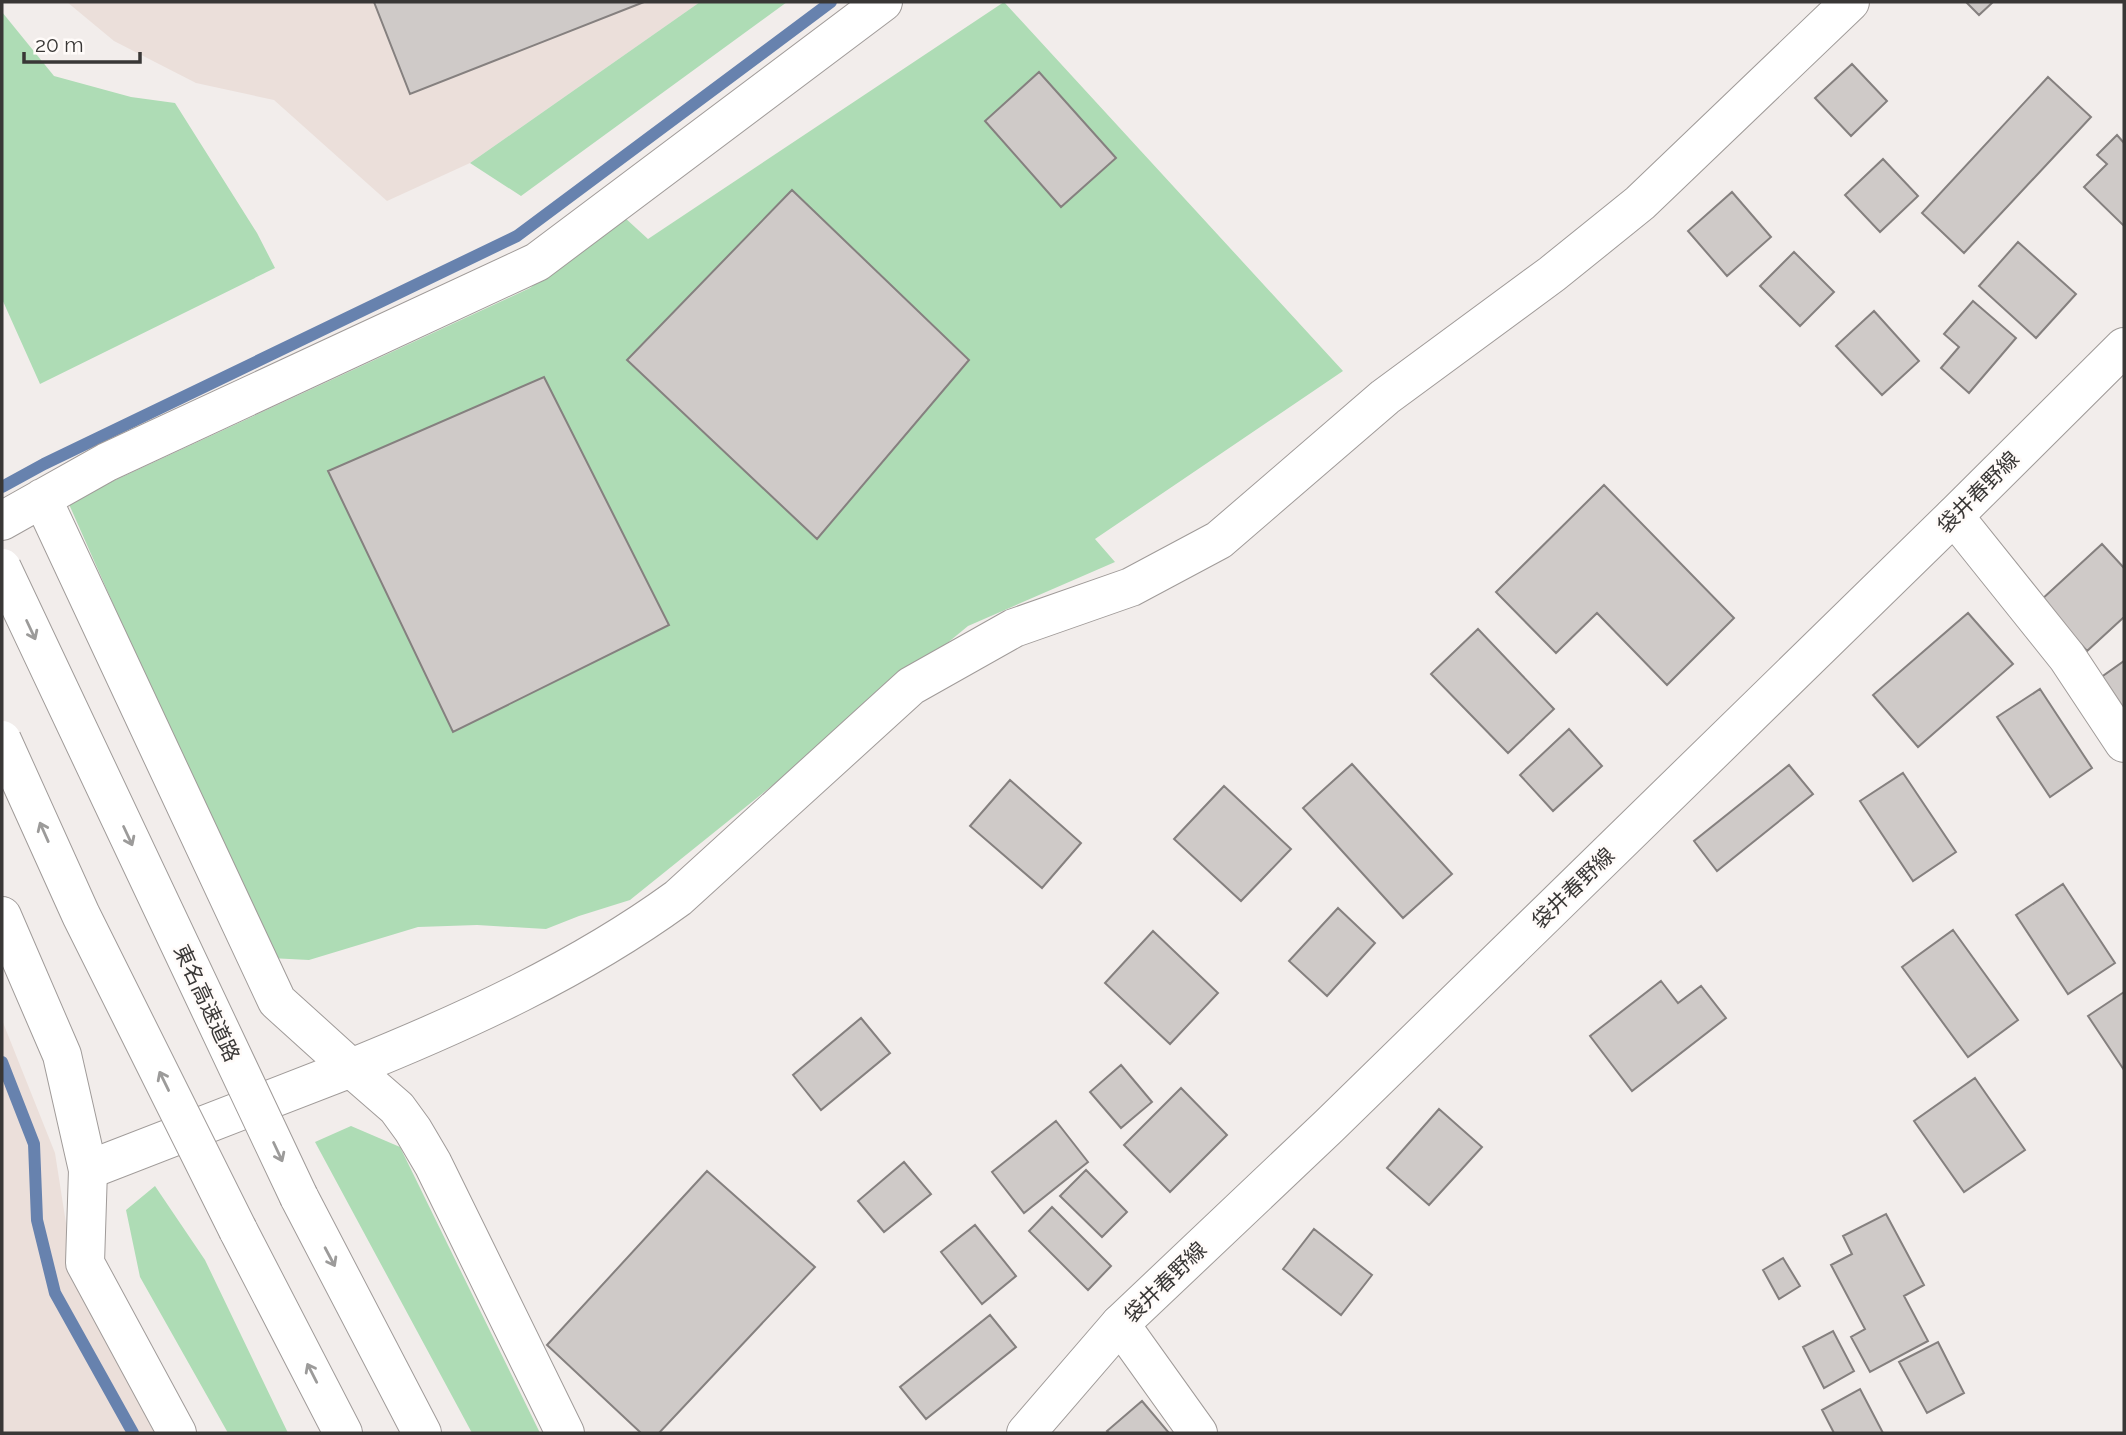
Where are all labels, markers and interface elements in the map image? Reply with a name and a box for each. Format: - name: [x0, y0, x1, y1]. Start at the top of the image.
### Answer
- scale bar: [24, 21, 140, 65]
- text: 20 m: [35, 32, 83, 57]
- street label: 袋井春野線: [1932, 446, 2024, 538]
- one-way arrow: [25, 619, 38, 640]
- one-way arrow: [37, 822, 50, 844]
- one-way arrow: [122, 825, 135, 846]
- street label: 袋井春野線: [1527, 843, 1619, 933]
- street label: 東名高速道路: [169, 941, 245, 1065]
- one-way arrow: [156, 1071, 170, 1092]
- one-way arrow: [271, 1141, 285, 1162]
- street label: 袋井春野線: [1119, 1237, 1211, 1327]
- one-way arrow: [324, 1246, 338, 1267]
- one-way arrow: [304, 1363, 318, 1384]

